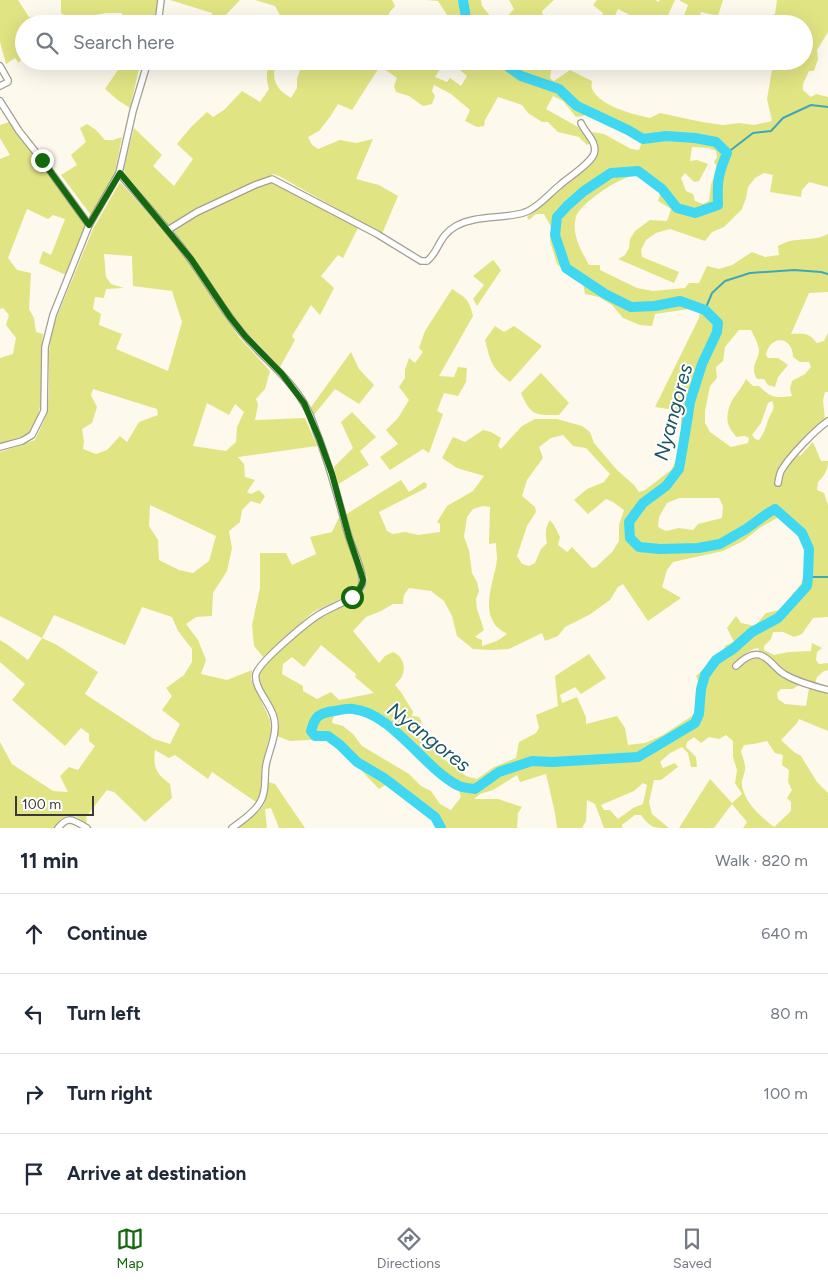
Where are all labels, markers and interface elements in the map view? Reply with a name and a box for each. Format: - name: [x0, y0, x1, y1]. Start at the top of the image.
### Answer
- search box: [15, 15, 813, 70]
- icon: search: [33, 29, 61, 57]
- text: Search here: [73, 31, 175, 54]
- route end: [31, 149, 54, 172]
- water label: Nyangores: [649, 360, 698, 463]
- route start: [341, 586, 364, 609]
- water label: Nyangores: [383, 697, 476, 777]
- scale bar: [15, 793, 94, 816]
- text: 100 m: [22, 796, 61, 813]
- text: 11 min: [20, 848, 78, 873]
- text: Walk · 820 m: [715, 851, 808, 870]
- icon: ahead: [20, 920, 48, 948]
- text: Continue: [67, 922, 147, 945]
- text: 640 m: [761, 924, 808, 943]
- icon: left: [20, 1000, 48, 1028]
- text: Turn left: [67, 1002, 141, 1025]
- text: 80 m: [770, 1004, 808, 1023]
- icon: right: [20, 1080, 48, 1108]
- text: Turn right: [67, 1082, 153, 1105]
- text: 100 m: [763, 1084, 808, 1103]
- icon: arrive: [20, 1160, 48, 1188]
- text: Arrive at destination: [67, 1162, 246, 1185]
- tab: Map: [116, 1225, 144, 1272]
- tab: Directions: [377, 1225, 441, 1272]
- tab: Saved: [673, 1225, 712, 1272]

